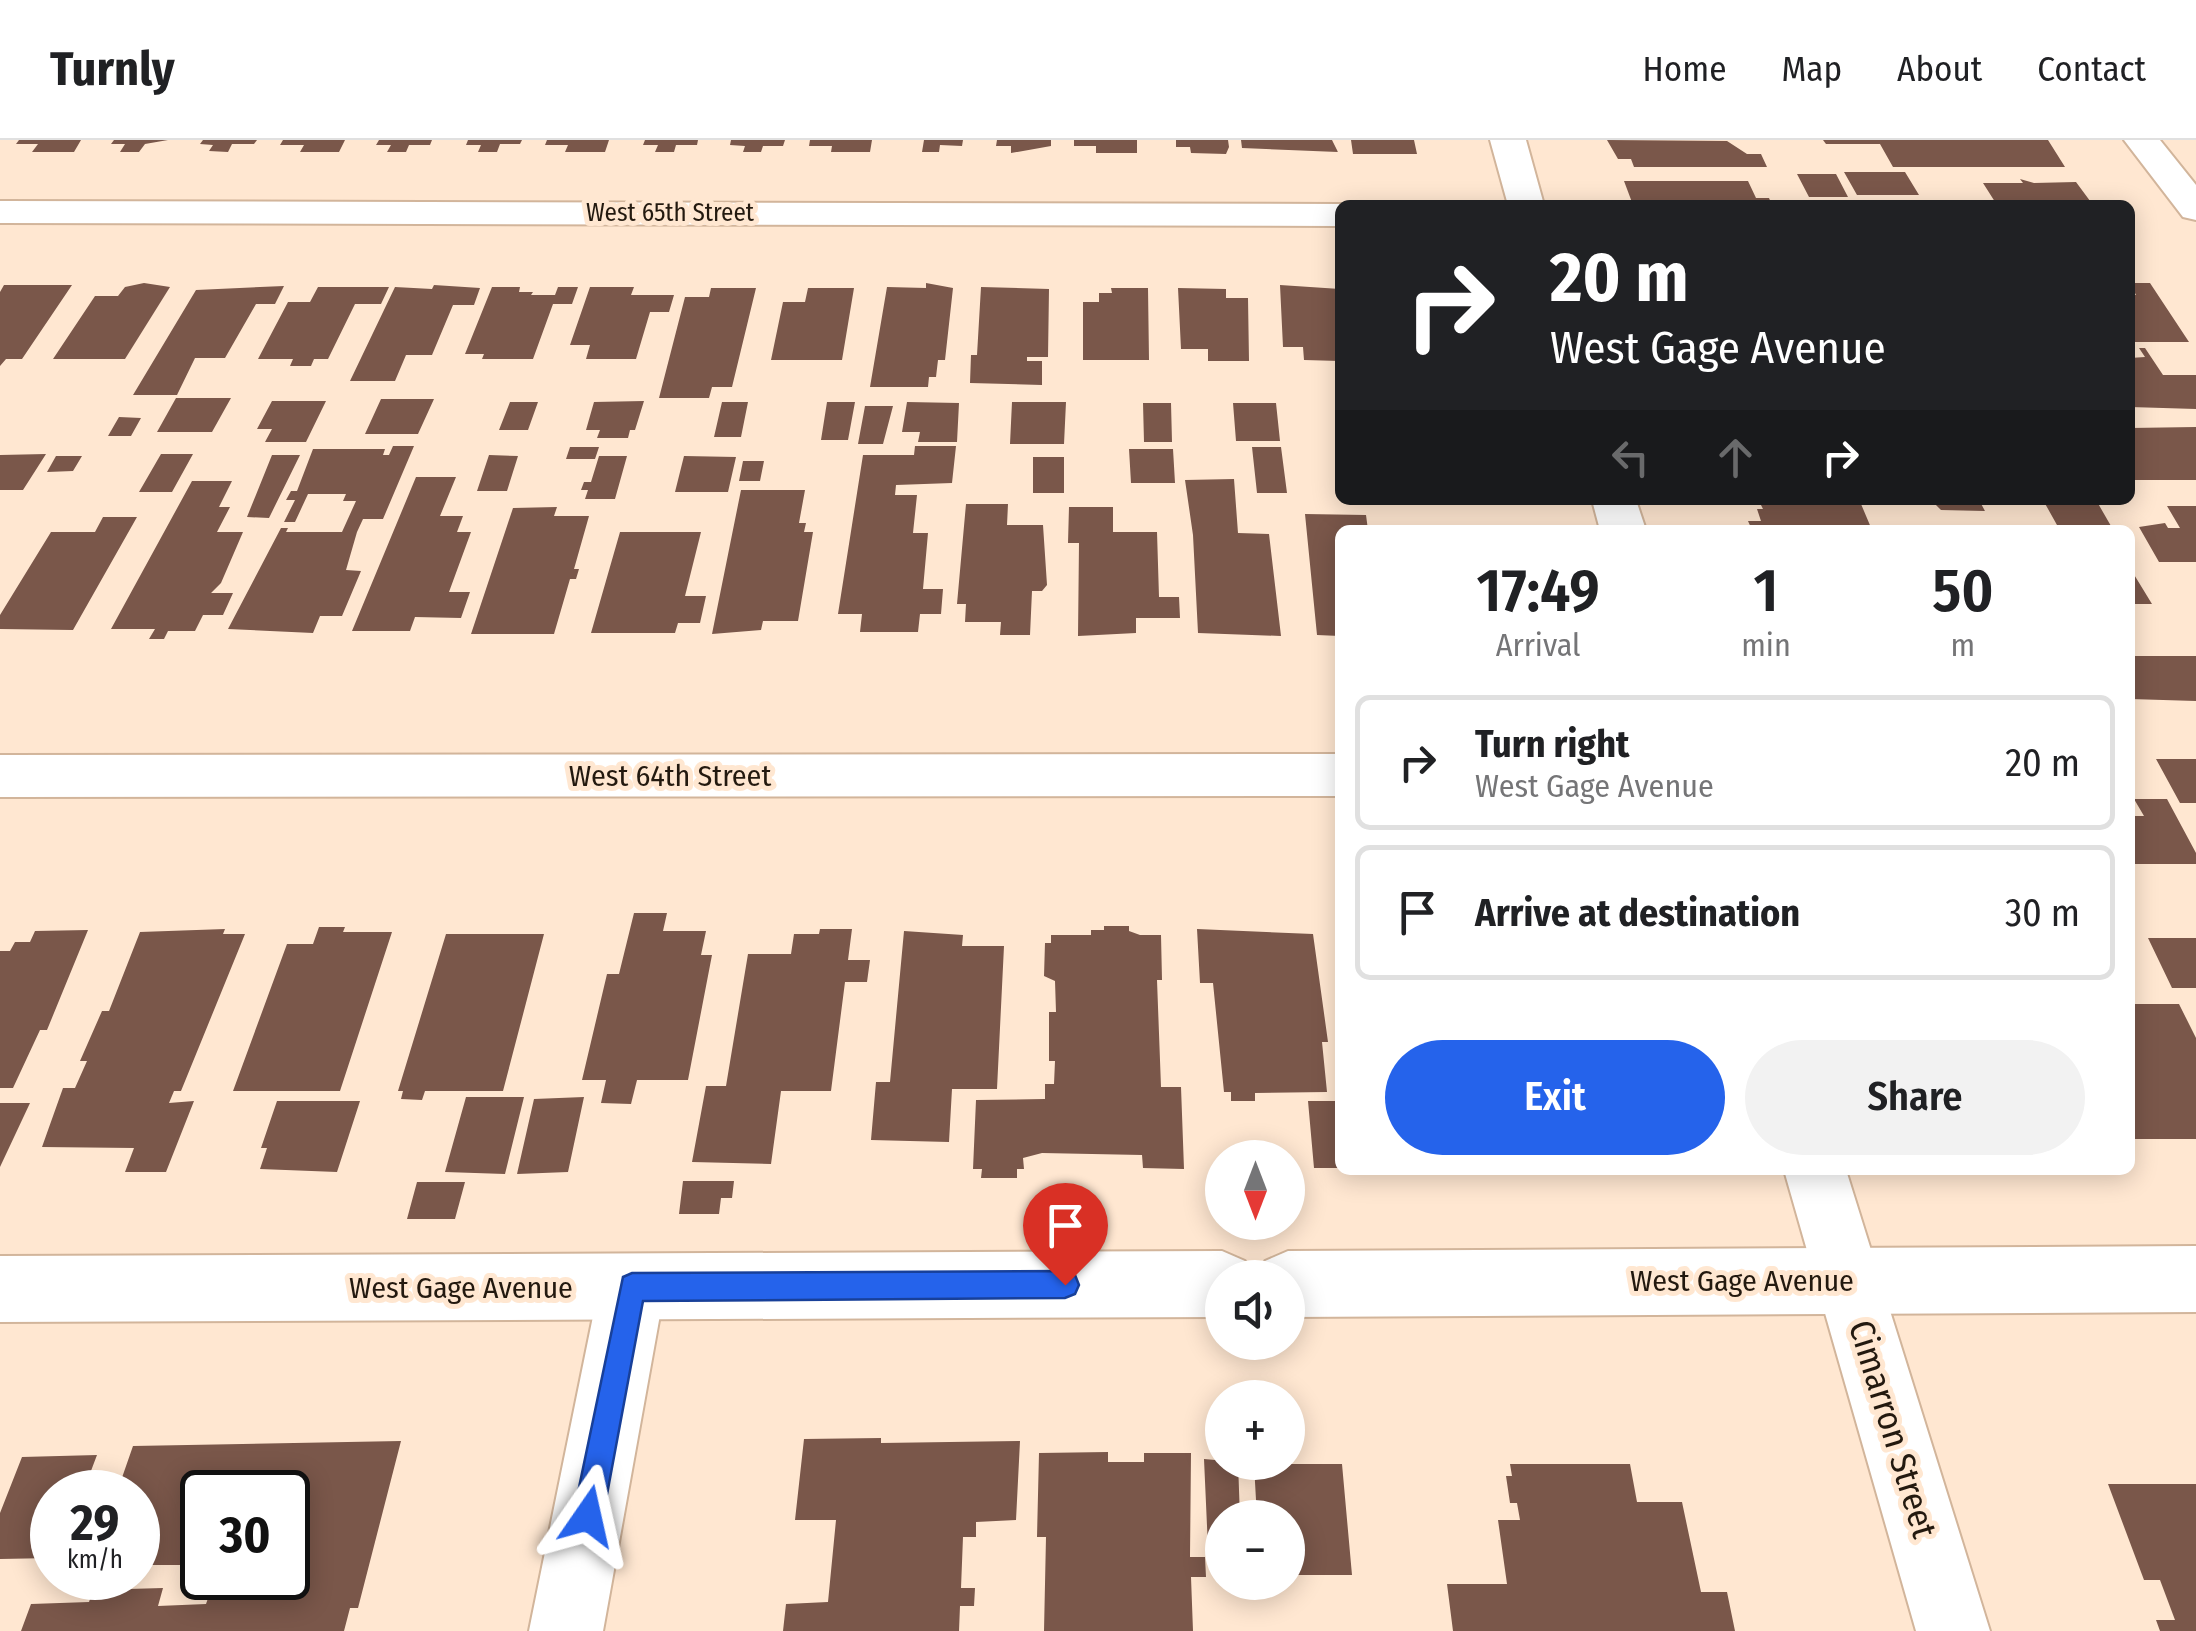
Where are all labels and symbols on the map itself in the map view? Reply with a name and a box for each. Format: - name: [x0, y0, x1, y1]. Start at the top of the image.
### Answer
- street label: West 65th Street: [586, 198, 755, 228]
- street label: West 64th Street: [569, 758, 771, 794]
- north arrow: [1205, 1140, 1305, 1240]
- pin: [1023, 1183, 1108, 1286]
- street label: West Gage Avenue: [1630, 1263, 1854, 1299]
- street label: West Gage Avenue: [349, 1270, 573, 1306]
- street label: Cimarron Street: [1840, 1315, 1946, 1543]
- position arrow: [536, 1464, 640, 1568]
- speed limit sign: 30: [180, 1470, 310, 1600]

